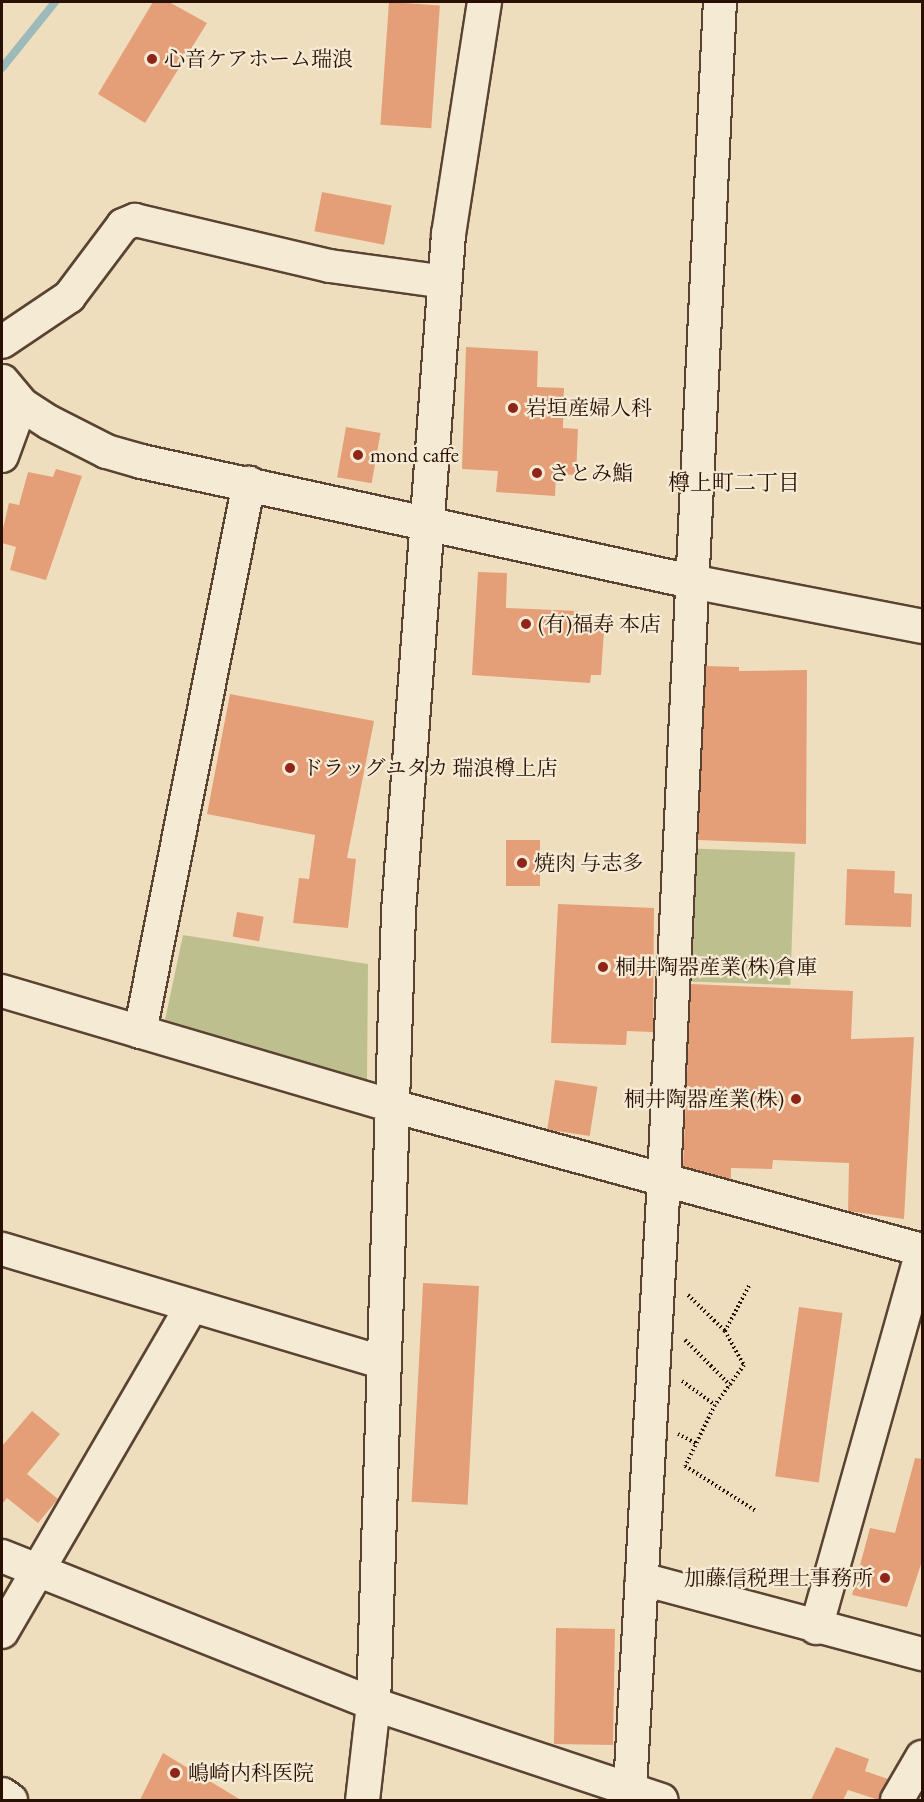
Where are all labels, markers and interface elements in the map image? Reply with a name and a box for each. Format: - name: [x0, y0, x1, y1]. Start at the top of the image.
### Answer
- place label: 心音ケアホーム瑞浪: [164, 46, 353, 72]
- marker: 心音ケアホーム瑞浪: [145, 52, 159, 66]
- place label: 岩垣産婦人科: [526, 395, 652, 421]
- marker: 岩垣産婦人科: [504, 399, 522, 417]
- place label: mond caffe: [370, 442, 459, 468]
- marker: mond caffe: [351, 448, 365, 462]
- place label: さとみ鮨: [549, 460, 633, 486]
- marker: さとみ鮨: [530, 466, 544, 480]
- district label: 樽上町二丁目: [668, 470, 800, 496]
- place label: (有)福寿 本店: [538, 611, 660, 637]
- marker: (有)福寿 本店: [519, 617, 533, 631]
- place label: ドラッグユタカ 瑞浪樽上店: [302, 755, 558, 781]
- marker: ドラッグユタカ 瑞浪樽上店: [283, 761, 297, 775]
- place label: 焼肉 与志多: [534, 850, 643, 876]
- marker: 焼肉 与志多: [515, 856, 529, 870]
- place label: 桐井陶器産業(株)倉庫: [615, 954, 817, 980]
- marker: 桐井陶器産業(株)倉庫: [596, 960, 610, 974]
- place label: 桐井陶器産業(株): [624, 1086, 784, 1112]
- marker: 桐井陶器産業(株): [789, 1092, 803, 1106]
- place label: 加藤信税理士事務所: [684, 1565, 873, 1591]
- marker: 加藤信税理士事務所: [878, 1571, 892, 1585]
- place label: 嶋崎内科医院: [188, 1760, 314, 1786]
- marker: 嶋崎内科医院: [166, 1764, 184, 1782]

